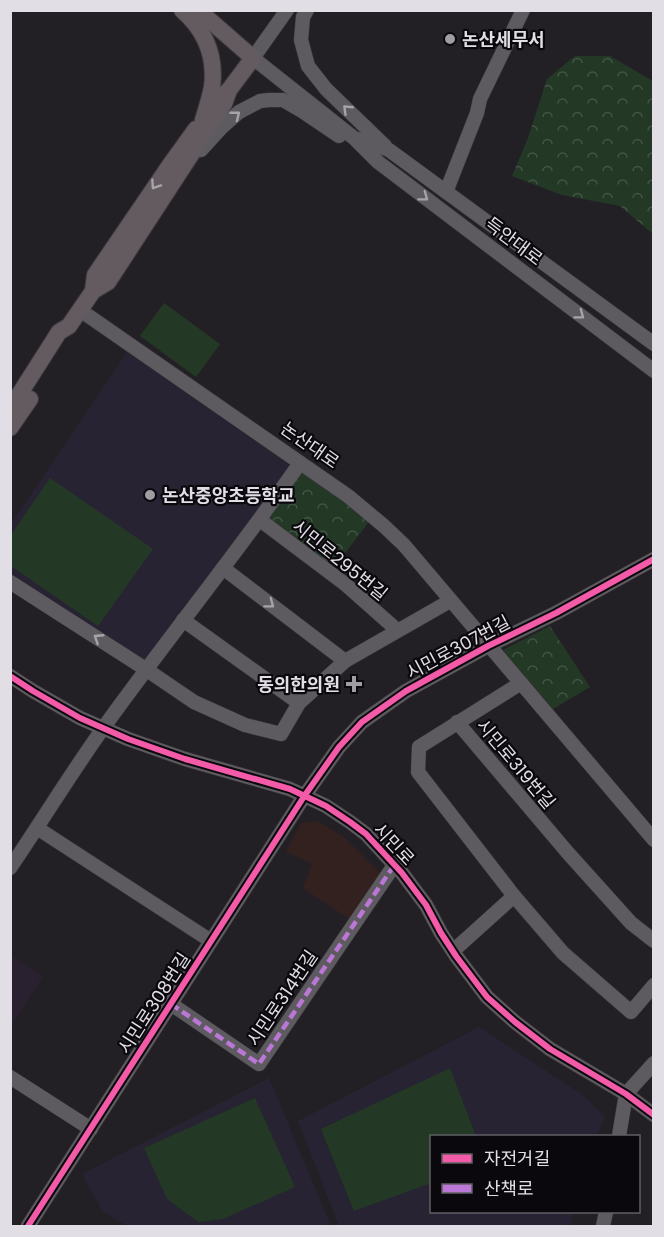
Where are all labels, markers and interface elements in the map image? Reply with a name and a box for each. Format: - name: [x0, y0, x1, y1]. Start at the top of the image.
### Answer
- place label: 논산세무서: [462, 27, 545, 52]
- marker: 논산세무서: [443, 32, 457, 46]
- one-way arrow: [343, 106, 354, 117]
- one-way arrow: [230, 111, 241, 122]
- one-way arrow: [151, 179, 162, 190]
- one-way arrow: [418, 190, 429, 201]
- street label: 득안대로: [480, 211, 548, 271]
- one-way arrow: [573, 308, 584, 319]
- street label: 논산대로: [276, 416, 344, 474]
- place label: 논산중앙초등학교: [162, 483, 294, 508]
- marker: 논산중앙초등학교: [143, 488, 157, 502]
- street label: 시민로295번길: [287, 514, 393, 606]
- one-way arrow: [263, 596, 274, 607]
- street label: 시민로307번길: [402, 609, 514, 685]
- one-way arrow: [94, 634, 105, 645]
- place label: 동의한의원: [257, 672, 340, 697]
- marker: 동의한의원: [345, 675, 363, 693]
- street label: 시민로319번길: [471, 714, 561, 814]
- street label: 시민로: [368, 817, 420, 871]
- street label: 시민로314번길: [241, 945, 323, 1051]
- street label: 시민로308번길: [112, 948, 196, 1058]
- legend: [430, 1135, 640, 1213]
- text: 자전거길: [484, 1146, 550, 1171]
- text: 산책로: [484, 1176, 534, 1201]

